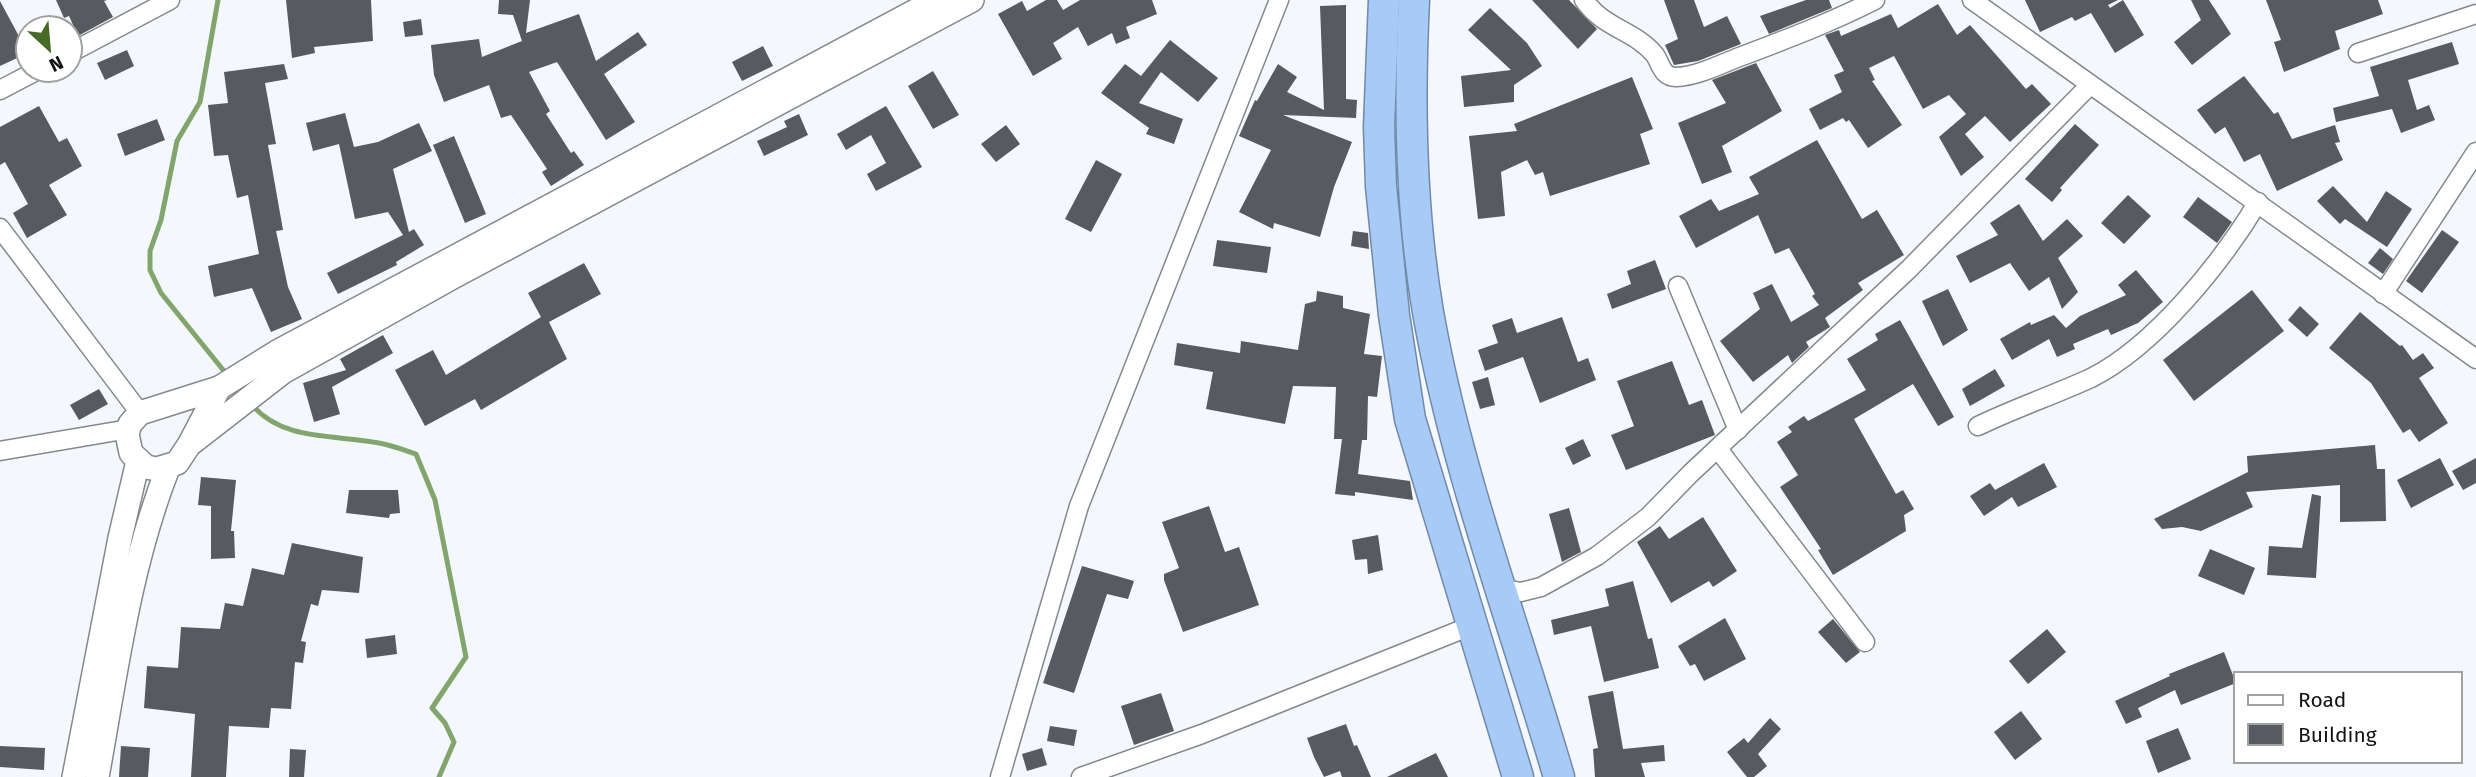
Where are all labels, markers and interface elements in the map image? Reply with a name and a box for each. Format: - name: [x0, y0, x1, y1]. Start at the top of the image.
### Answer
- north arrow: [14, 14, 84, 84]
- text: N: [46, 51, 67, 77]
- legend: [2234, 672, 2462, 763]
- text: Road: [2298, 687, 2346, 713]
- text: Building: [2298, 722, 2377, 748]

